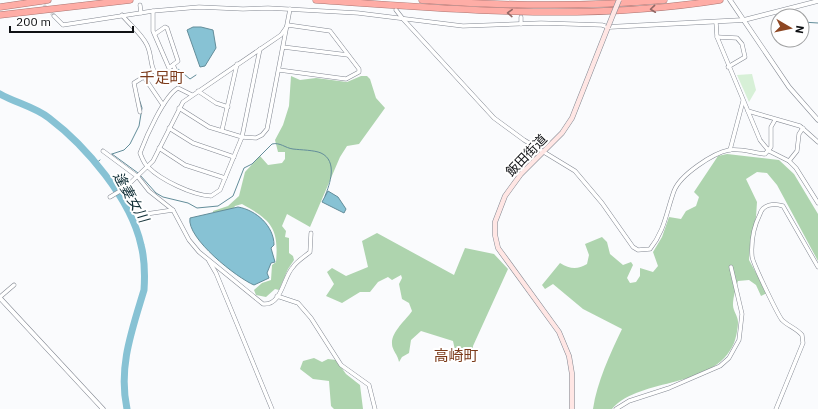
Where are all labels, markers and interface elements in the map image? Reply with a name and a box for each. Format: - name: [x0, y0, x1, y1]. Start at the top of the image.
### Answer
- one-way arrow: [650, 4, 656, 13]
- scale bar: [10, 8, 133, 34]
- one-way arrow: [507, 8, 513, 17]
- north arrow: [770, 8, 810, 48]
- text: 200 m: [16, 14, 51, 29]
- text: N: [792, 25, 807, 35]
- district label: 千足町: [139, 68, 185, 87]
- street label: 飯田街道: [502, 131, 551, 180]
- water label: 逢妻女川: [109, 168, 154, 227]
- district label: 高崎町: [433, 346, 479, 365]

